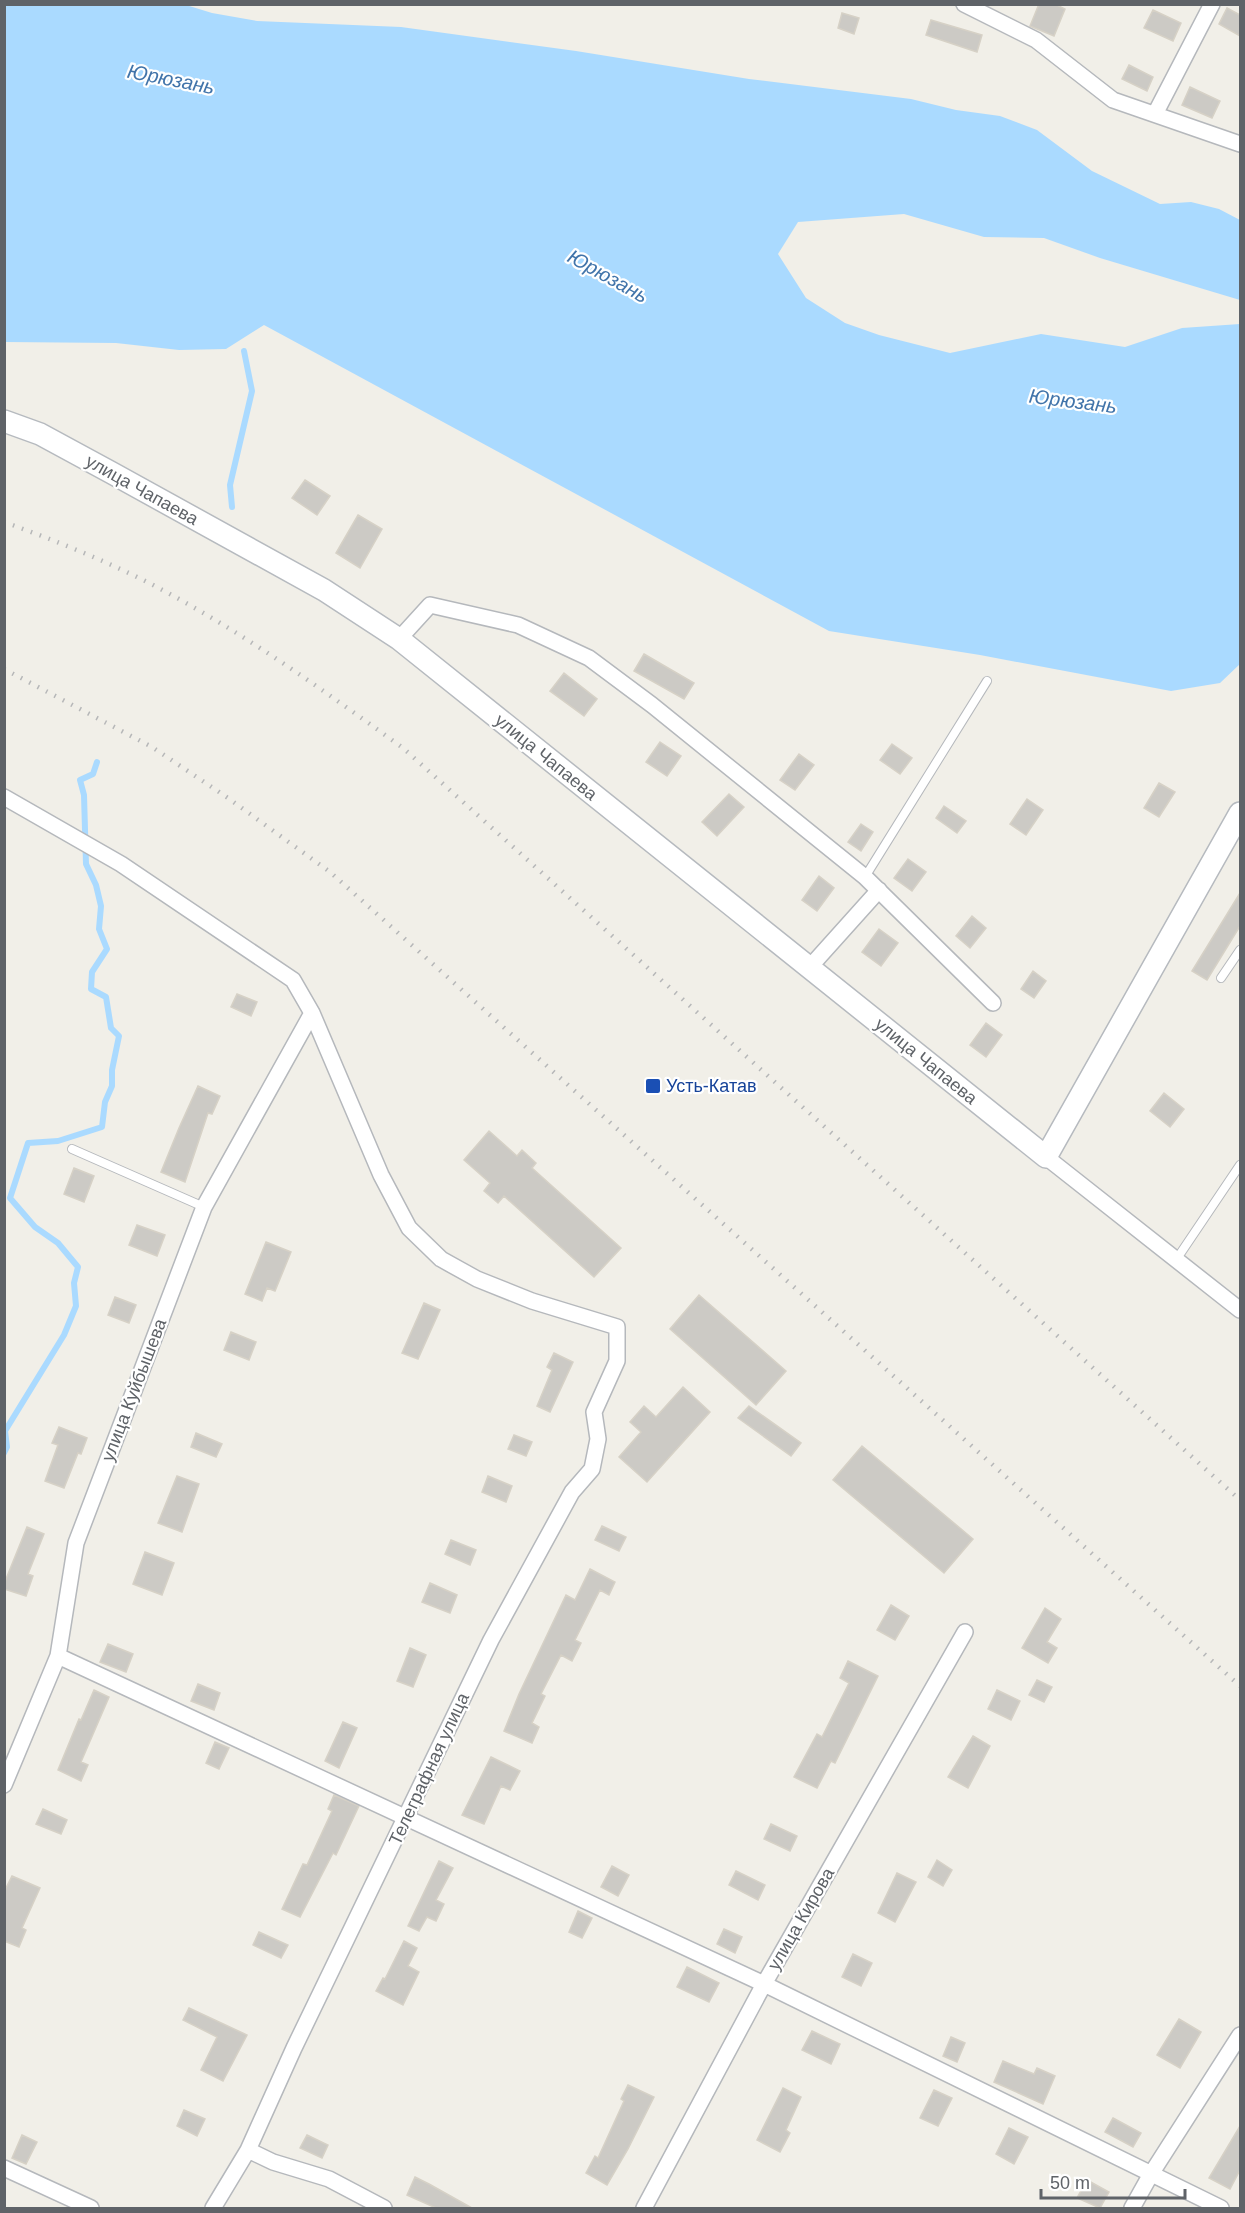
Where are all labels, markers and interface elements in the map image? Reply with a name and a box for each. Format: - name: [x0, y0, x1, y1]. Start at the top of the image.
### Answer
- water label: Юрюзань: [126, 60, 216, 98]
- water label: Юрюзань: [564, 245, 652, 307]
- water label: Юрюзань: [1028, 385, 1118, 417]
- street label: улица Чапаева: [82, 451, 203, 530]
- street label: улица Чапаева: [491, 710, 602, 805]
- street label: улица Чапаева: [871, 1014, 982, 1109]
- place label: Усть-Катав: [666, 1076, 757, 1096]
- marker: Усть-Катав: [644, 1077, 662, 1095]
- street label: улица Куйбышева: [98, 1315, 171, 1464]
- street label: Телеграфная улица: [385, 1689, 473, 1848]
- street label: улица Кирова: [764, 1864, 839, 1974]
- scale bar: [1041, 2162, 1185, 2200]
- text: 50 m: [1050, 2173, 1090, 2193]

